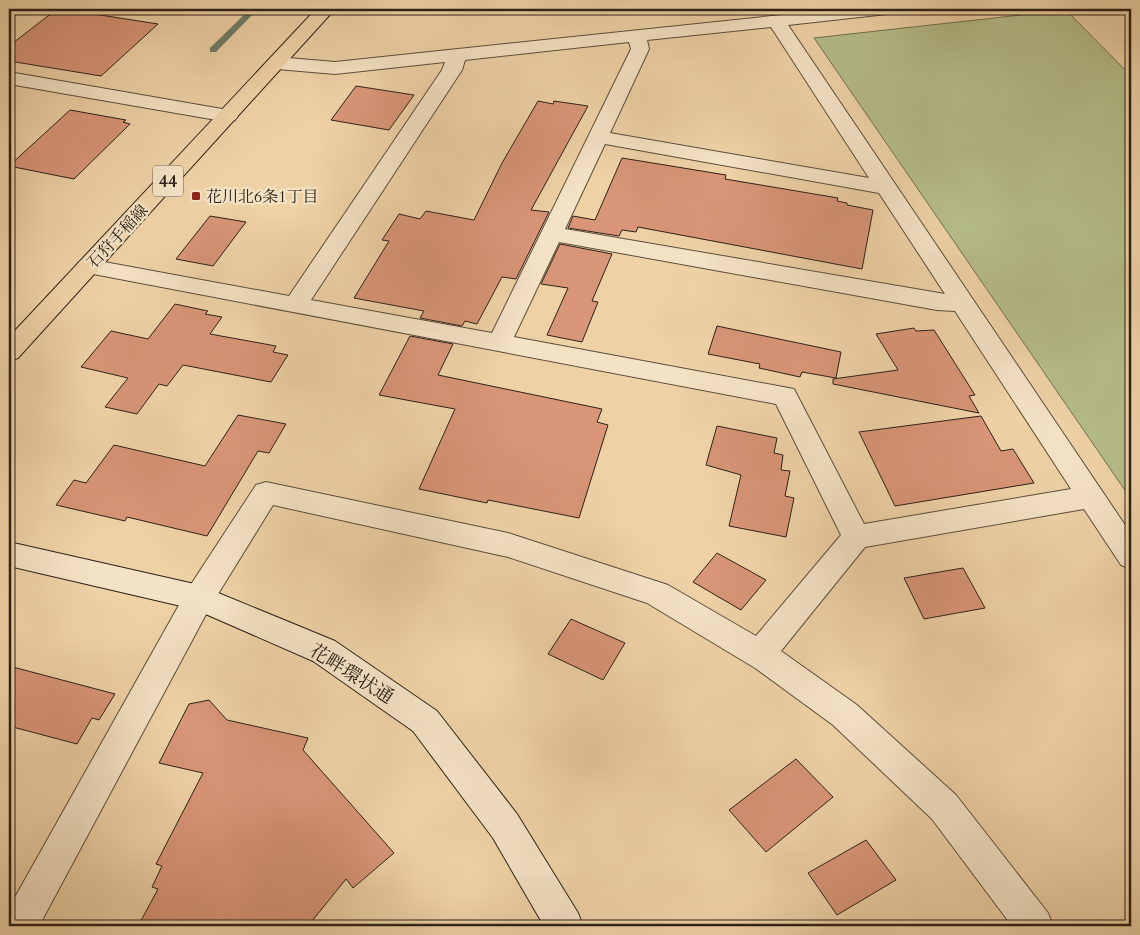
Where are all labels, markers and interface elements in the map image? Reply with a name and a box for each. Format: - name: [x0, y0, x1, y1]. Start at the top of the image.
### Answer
- road number: 44: [153, 166, 183, 197]
- place label: 花川北6条1丁目: [206, 186, 318, 208]
- marker: 花川北6条1丁目: [190, 190, 202, 202]
- street label: 石狩手稲線: [82, 200, 153, 273]
- street label: 花畔環状通: [304, 638, 399, 710]

